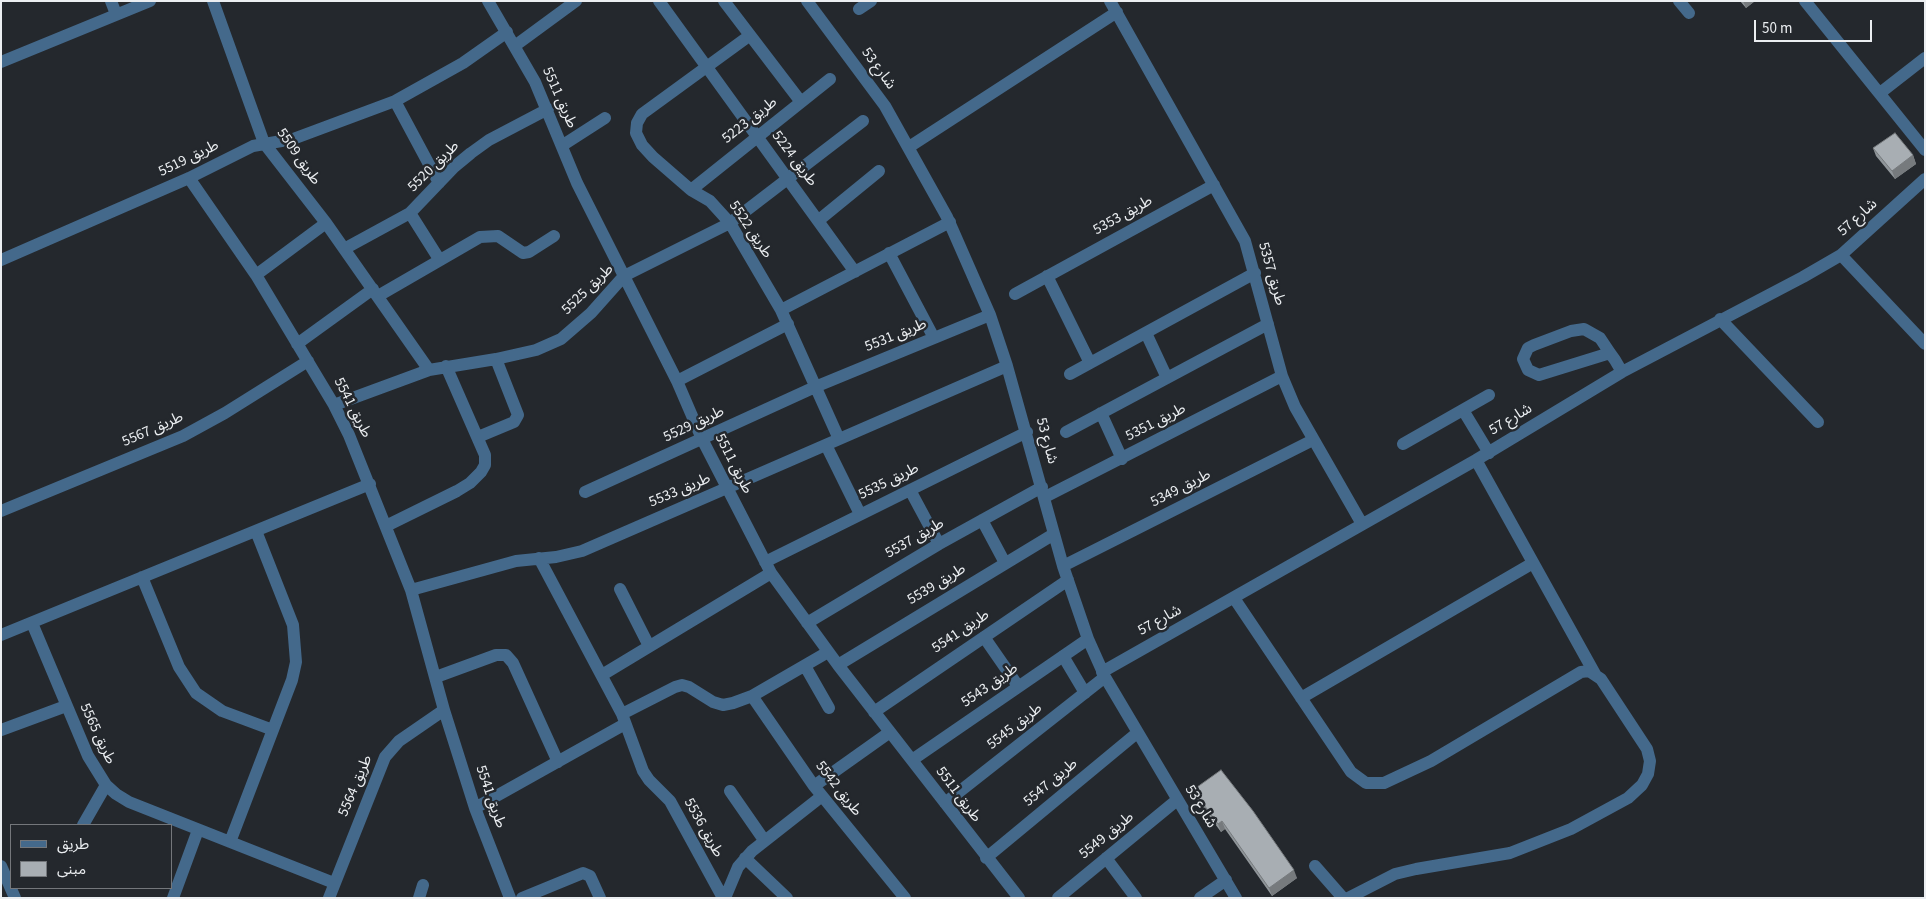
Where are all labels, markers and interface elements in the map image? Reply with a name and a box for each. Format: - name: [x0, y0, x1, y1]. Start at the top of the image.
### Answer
- scale bar: [1756, 10, 1874, 42]
- text: 50 m: [1762, 18, 1792, 39]
- street label: شارع 53: [857, 45, 899, 93]
- street label: طريق 5511: [538, 65, 580, 131]
- street label: طريق 5223: [719, 94, 781, 148]
- street label: طريق 5509: [272, 125, 324, 189]
- street label: طريق 5224: [767, 128, 821, 190]
- street label: طريق 5519: [156, 137, 222, 181]
- street label: طريق 5520: [405, 138, 463, 196]
- street label: طريق 5353: [1090, 192, 1156, 240]
- street label: شارع 57: [1834, 196, 1882, 240]
- street label: طريق 5522: [724, 198, 776, 262]
- street label: طريق 5357: [1253, 240, 1289, 308]
- street label: طريق 5525: [558, 261, 618, 319]
- street label: طريق 5531: [862, 315, 930, 357]
- street label: طريق 5541: [329, 375, 375, 441]
- street label: طريق 5351: [1123, 400, 1189, 446]
- street label: شارع 57: [1486, 400, 1536, 440]
- street label: طريق 5529: [661, 403, 727, 447]
- street label: طريق 5567: [120, 409, 186, 451]
- street label: شارع 53: [1031, 416, 1061, 466]
- street label: طريق 5511: [710, 431, 756, 497]
- street label: طريق 5535: [856, 460, 922, 504]
- street label: طريق 5349: [1148, 466, 1214, 512]
- street label: طريق 5533: [647, 470, 713, 512]
- street label: طريق 5537: [882, 515, 948, 563]
- street label: طريق 5539: [904, 561, 970, 609]
- street label: شارع 57: [1135, 602, 1185, 640]
- street label: طريق 5541: [929, 606, 993, 658]
- street label: طريق 5543: [958, 660, 1022, 712]
- street label: طريق 5545: [984, 700, 1046, 754]
- street label: طريق 5565: [75, 701, 119, 767]
- street label: طريق 5564: [335, 753, 377, 819]
- street label: طريق 5547: [1020, 755, 1082, 811]
- street label: طريق 5542: [811, 758, 865, 820]
- street label: طريق 5541: [471, 763, 509, 831]
- street label: طريق 5511: [931, 764, 985, 826]
- street label: شارع 53: [1180, 782, 1220, 832]
- street label: طريق 5536: [679, 795, 727, 861]
- street label: طريق 5549: [1076, 809, 1138, 863]
- legend: [10, 824, 172, 889]
- text: طريق: [57, 834, 89, 855]
- text: مبنى: [57, 859, 86, 880]

